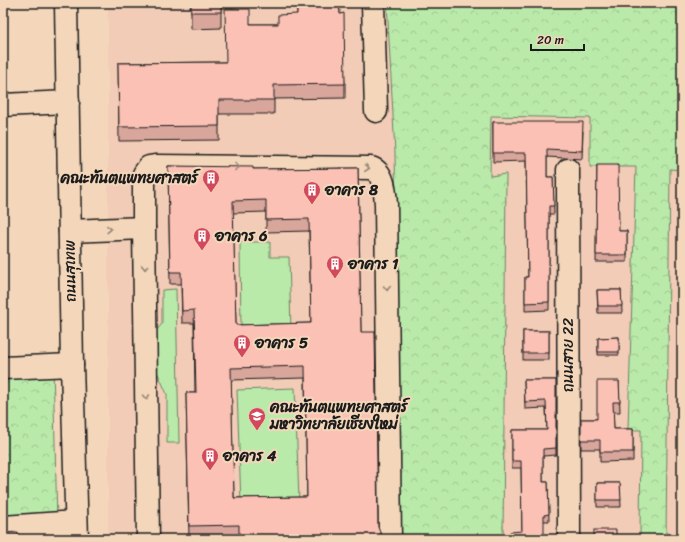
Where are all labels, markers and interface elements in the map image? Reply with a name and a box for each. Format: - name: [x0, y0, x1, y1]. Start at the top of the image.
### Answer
- scale bar: [531, 26, 584, 52]
- text: 20 m: [537, 29, 564, 51]
- one-way arrow: [234, 163, 240, 171]
- one-way arrow: [364, 164, 370, 173]
- place label: คณะทันตแพทยศาสตร์: [60, 165, 201, 191]
- building icon: คณะทันตแพทยศาสตร์: [201, 168, 221, 193]
- place label: อาคาร 8: [324, 177, 379, 203]
- building icon: อาคาร 8: [302, 180, 322, 205]
- place label: อาคาร 6: [214, 223, 268, 249]
- one-way arrow: [106, 225, 112, 234]
- building icon: อาคาร 6: [192, 226, 212, 251]
- street label: ถนนสุเทพ: [56, 240, 84, 302]
- place label: อาคาร 1: [347, 251, 399, 277]
- building icon: อาคาร 1: [325, 254, 345, 279]
- one-way arrow: [141, 264, 149, 270]
- one-way arrow: [383, 285, 391, 291]
- street label: ถนนสาย 22: [555, 317, 581, 392]
- place label: อาคาร 5: [254, 330, 308, 356]
- building icon: อาคาร 5: [232, 333, 252, 358]
- one-way arrow: [142, 394, 150, 400]
- place label: คณะทันตแพทยศาสตร์ มหาวิทยาลัยเชียงใหม่: [269, 394, 410, 437]
- school or university icon: คณะทันตแพทยศาสตร์ มหาวิทยาลัยเชียงใหม่: [247, 406, 267, 431]
- place label: อาคาร 4: [222, 443, 277, 469]
- building icon: อาคาร 4: [200, 446, 220, 471]

